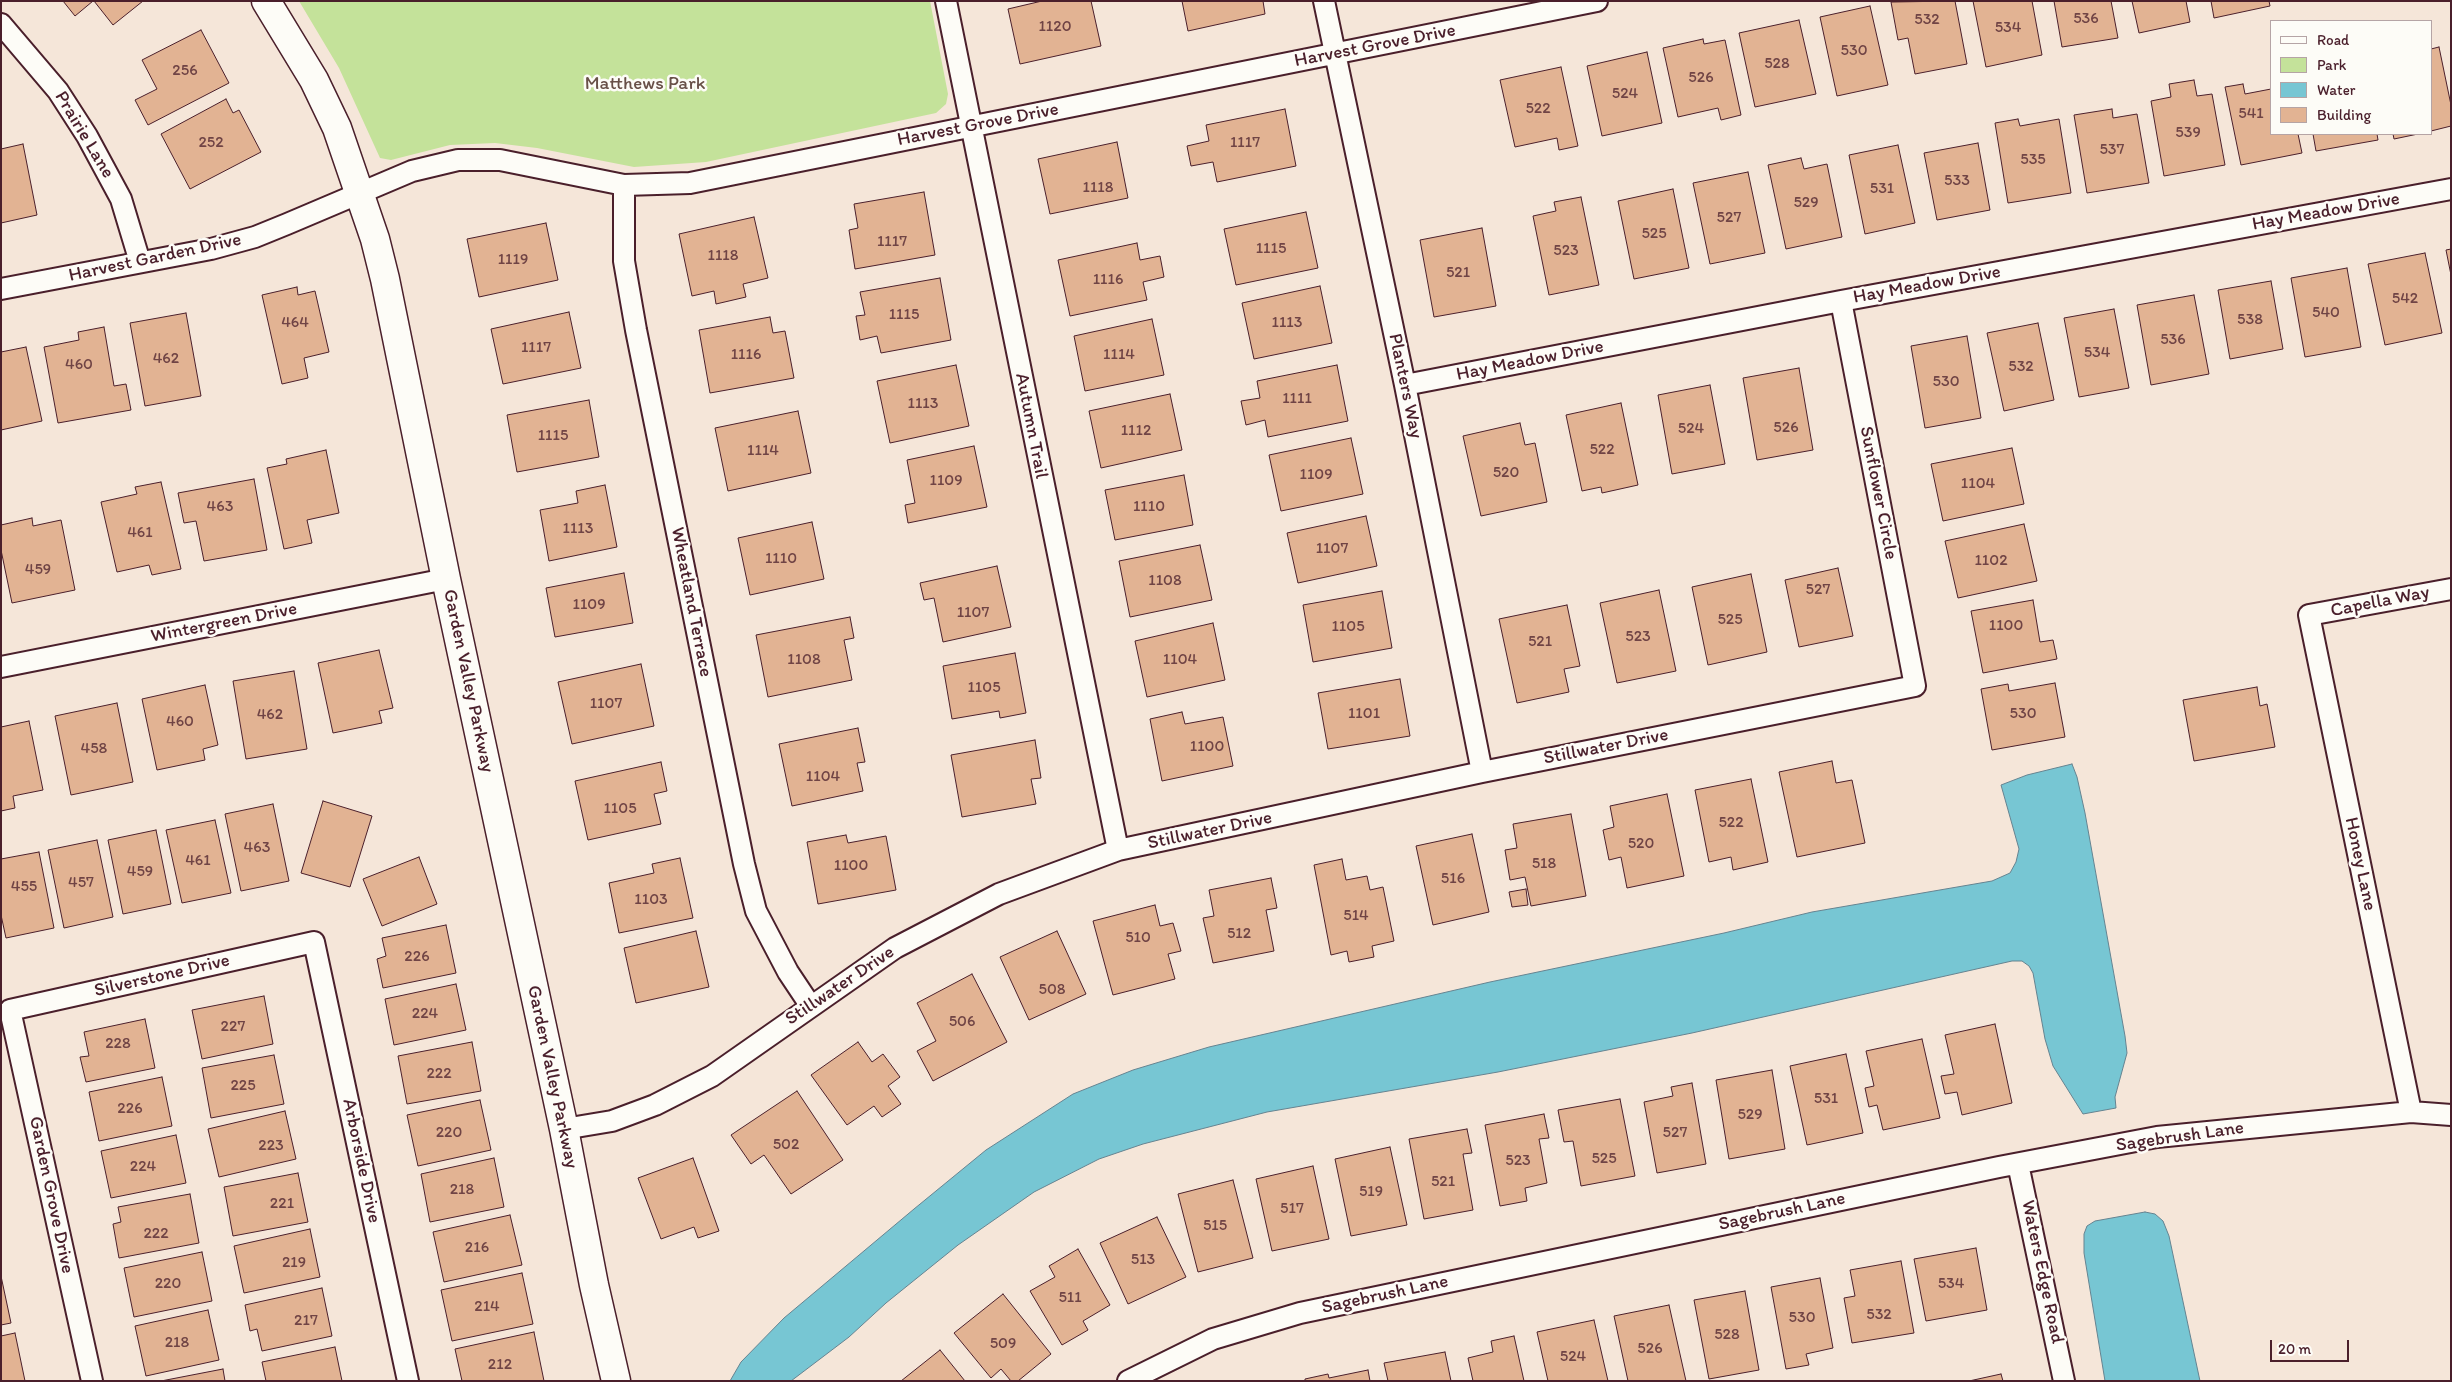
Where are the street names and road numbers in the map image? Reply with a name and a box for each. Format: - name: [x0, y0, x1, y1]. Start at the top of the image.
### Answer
- street label: Harvest Grove Drive: [1292, 19, 1458, 73]
- street label: Prairie Lane: [49, 87, 119, 183]
- street label: Harvest Grove Drive: [895, 98, 1061, 152]
- street label: Hay Meadow Drive: [2250, 188, 2402, 236]
- street label: Harvest Garden Drive: [67, 229, 243, 287]
- street label: Hay Meadow Drive: [1851, 261, 2003, 309]
- street label: Planters Way: [1383, 331, 1427, 441]
- street label: Hay Meadow Drive: [1454, 336, 1606, 386]
- street label: Autumn Trail: [1010, 371, 1052, 481]
- street label: Sunflower Circle: [1854, 424, 1902, 562]
- street label: Wheatland Terrace: [665, 525, 717, 679]
- street label: Capella Way: [2329, 581, 2431, 623]
- street label: Garden Valley Parkway: [437, 587, 499, 775]
- street label: Wintergreen Drive: [149, 598, 299, 648]
- street label: Stillwater Drive: [1542, 724, 1670, 770]
- street label: Stillwater Drive: [1146, 807, 1274, 855]
- street label: Honey Lane: [2339, 815, 2381, 913]
- street label: Stillwater Drive: [781, 941, 899, 1031]
- street label: Silverstone Drive: [92, 949, 232, 1003]
- street label: Garden Valley Parkway: [521, 983, 583, 1171]
- street label: Arborside Drive: [337, 1097, 385, 1225]
- street label: Garden Grove Drive: [23, 1114, 79, 1276]
- street label: Sagebrush Lane: [2115, 1117, 2245, 1157]
- street label: Sagebrush Lane: [1717, 1187, 1847, 1237]
- street label: Waters Edge Road: [2016, 1198, 2068, 1346]
- street label: Sagebrush Lane: [1320, 1270, 1450, 1320]

